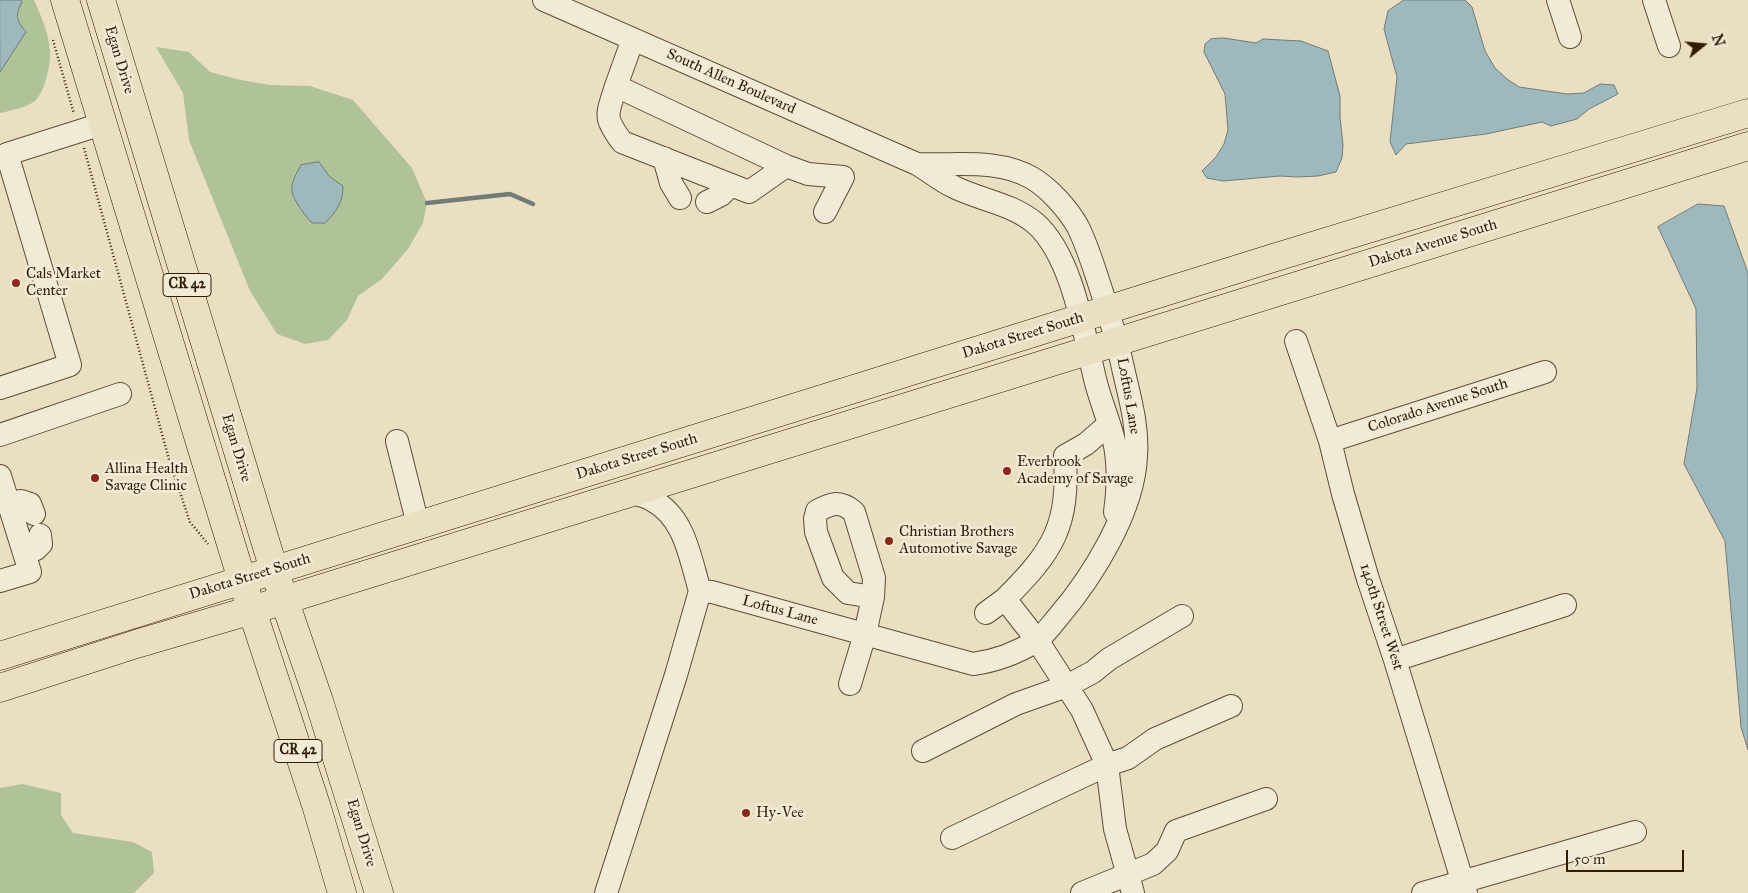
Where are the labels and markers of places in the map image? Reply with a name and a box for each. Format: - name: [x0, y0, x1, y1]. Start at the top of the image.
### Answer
- place label: Cals Market Center: [26, 265, 101, 300]
- marker: Cals Market Center: [10, 277, 22, 289]
- place label: Everbrook Academy of Savage: [1017, 453, 1134, 488]
- place label: Allina Health Savage Clinic: [105, 460, 188, 495]
- marker: Everbrook Academy of Savage: [1001, 465, 1013, 477]
- marker: Allina Health Savage Clinic: [89, 472, 101, 484]
- place label: Christian Brothers Automotive Savage: [899, 523, 1017, 558]
- marker: Christian Brothers Automotive Savage: [883, 535, 895, 547]
- place label: Hy-Vee: [756, 804, 804, 822]
- marker: Hy-Vee: [740, 807, 752, 819]

